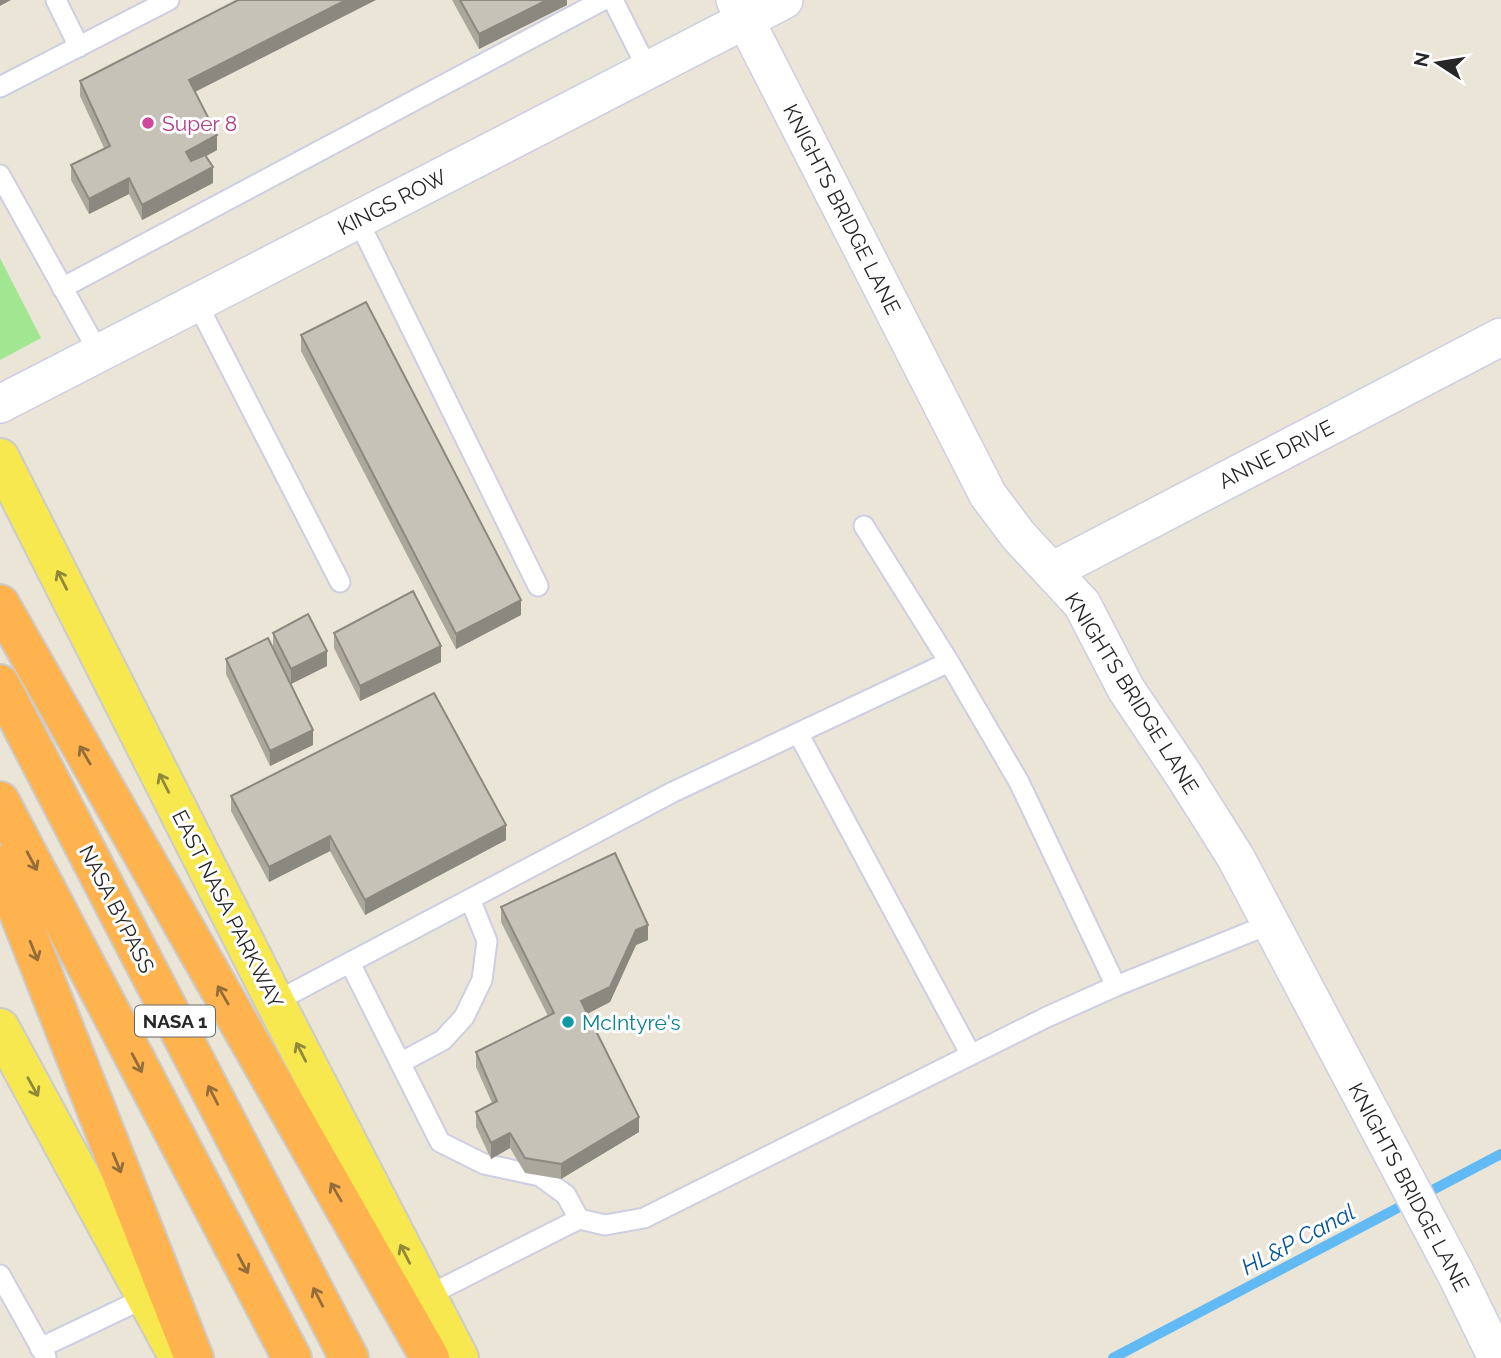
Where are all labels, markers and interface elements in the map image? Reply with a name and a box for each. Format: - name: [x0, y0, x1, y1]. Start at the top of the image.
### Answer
- north arrow: [1403, 28, 1473, 98]
- text: N: [1409, 50, 1434, 69]
- street label: KNIGHTS BRIDGE LANE: [778, 100, 906, 318]
- place label: Super 8: [162, 111, 237, 136]
- marker: Super 8: [140, 115, 156, 131]
- street label: KINGS ROW: [333, 164, 451, 240]
- street label: ANNE DRIVE: [1214, 414, 1338, 494]
- one-way arrow: [54, 570, 68, 591]
- street label: KNIGHTS BRIDGE LANE: [1060, 588, 1204, 798]
- one-way arrow: [78, 746, 92, 766]
- one-way arrow: [157, 773, 171, 794]
- street label: EAST NASA PARKWAY: [167, 806, 289, 1013]
- street label: NASA BYPASS: [74, 841, 160, 977]
- one-way arrow: [25, 850, 39, 871]
- one-way arrow: [29, 940, 42, 962]
- one-way arrow: [216, 985, 230, 1005]
- road number: NASA 1: [135, 1006, 215, 1036]
- place label: McIntyre's: [582, 1010, 681, 1035]
- marker: McIntyre's: [560, 1014, 576, 1030]
- one-way arrow: [293, 1042, 307, 1063]
- one-way arrow: [131, 1052, 145, 1072]
- one-way arrow: [26, 1077, 40, 1097]
- street label: KNIGHTS BRIDGE LANE: [1343, 1078, 1475, 1296]
- one-way arrow: [206, 1086, 220, 1106]
- one-way arrow: [112, 1152, 125, 1173]
- one-way arrow: [329, 1183, 343, 1203]
- water label: HL&P Canal: [1236, 1198, 1360, 1280]
- one-way arrow: [398, 1244, 411, 1265]
- one-way arrow: [237, 1253, 250, 1274]
- one-way arrow: [310, 1288, 324, 1308]

